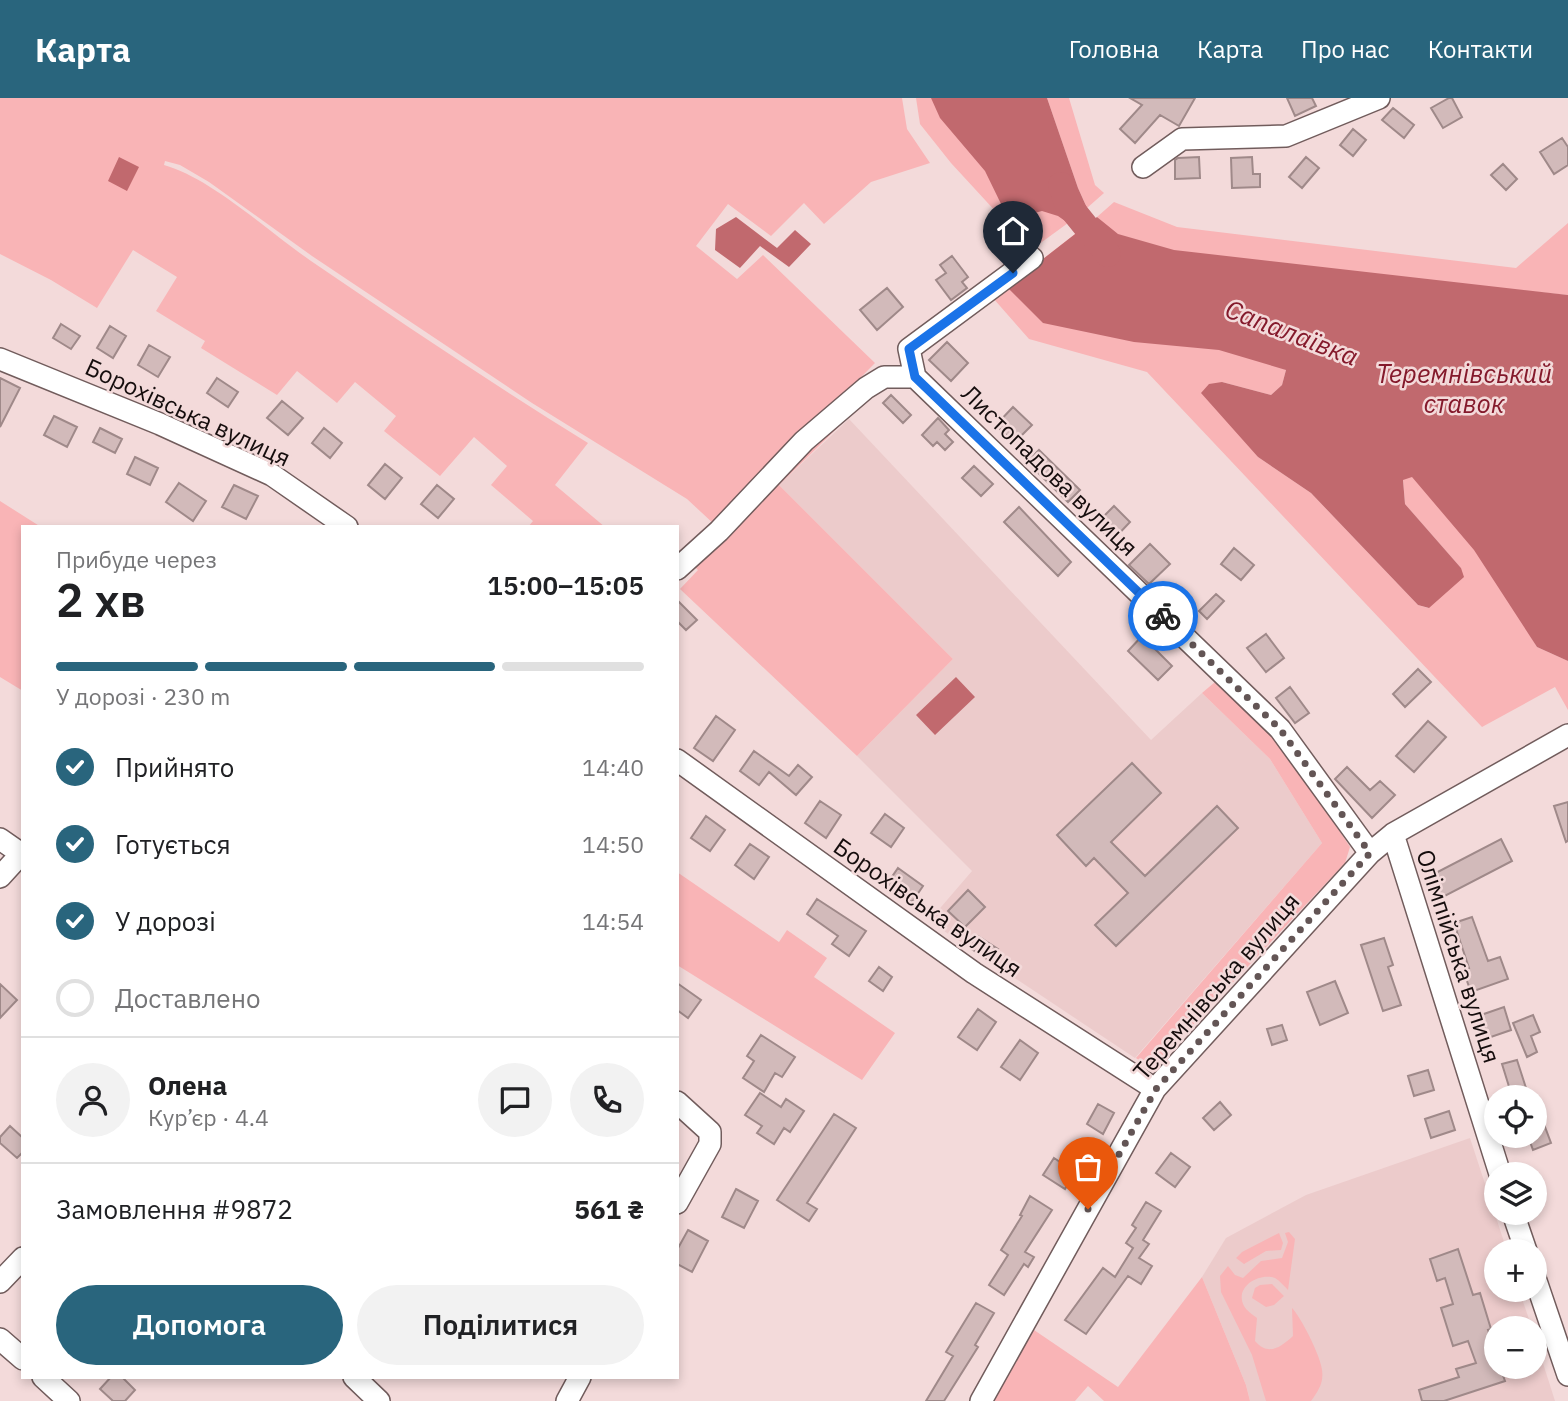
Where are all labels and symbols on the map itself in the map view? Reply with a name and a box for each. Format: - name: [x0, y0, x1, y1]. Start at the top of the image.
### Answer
- pin: [983, 201, 1043, 273]
- water label: Сапалаївка: [1221, 291, 1363, 373]
- street label: Борохівська вулиця: [80, 350, 296, 474]
- water label: Теремнівський ставок: [1376, 356, 1552, 420]
- street label: Листопадова вулиця: [955, 377, 1145, 563]
- courier: [1128, 581, 1198, 651]
- street label: Борохівська вулиця: [827, 830, 1029, 984]
- street label: Олімпійська вулиця: [1409, 845, 1509, 1067]
- street label: Теремнівська вулиця: [1126, 886, 1306, 1086]
- pin: [1058, 1137, 1118, 1209]

